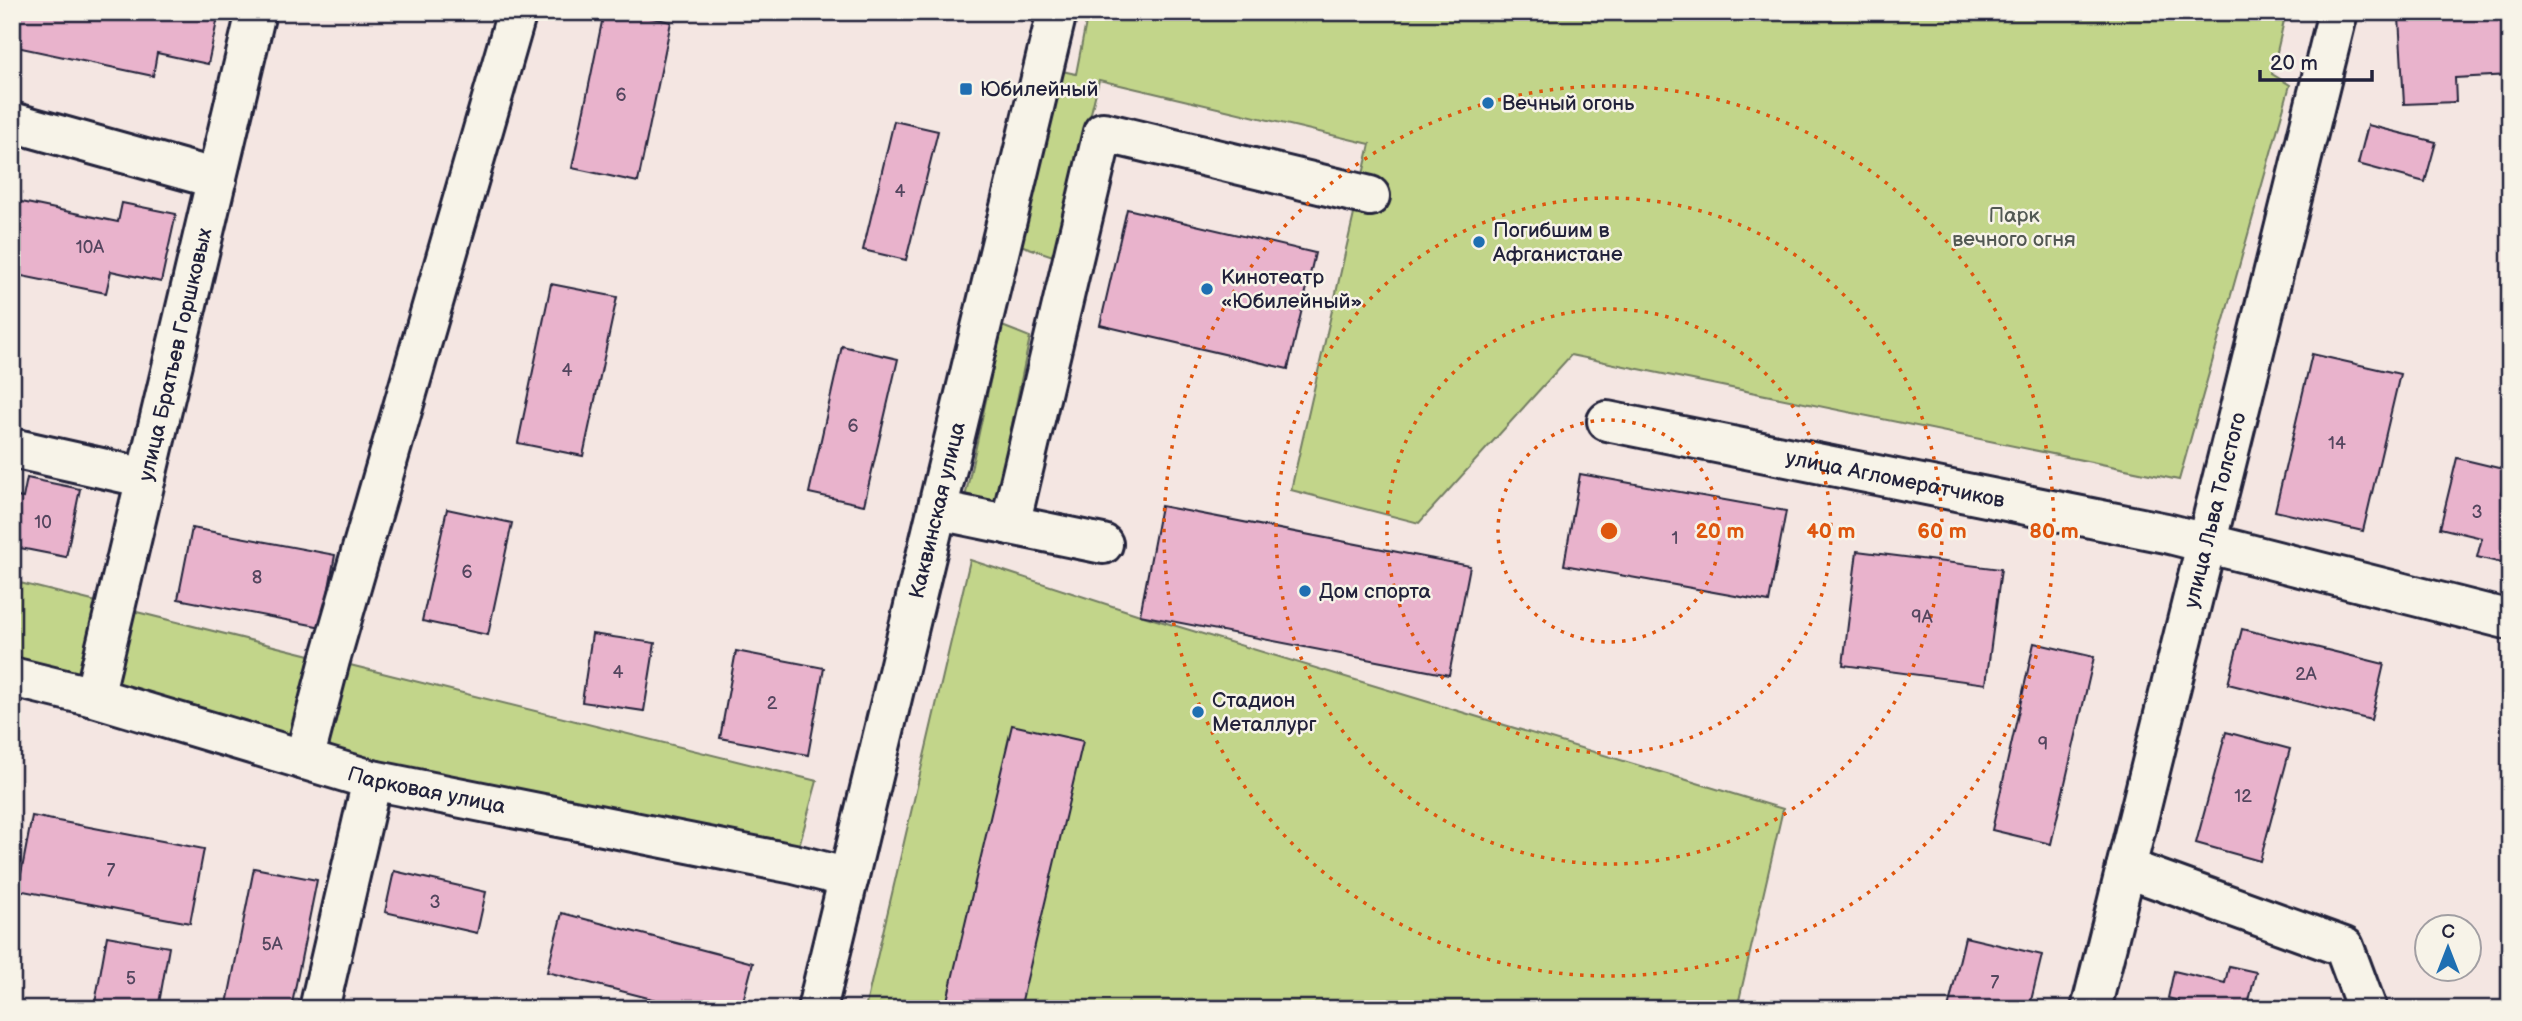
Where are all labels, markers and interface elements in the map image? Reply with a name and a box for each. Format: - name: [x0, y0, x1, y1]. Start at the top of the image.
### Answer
- scale bar: [2260, 38, 2372, 82]
- text: 20 m: [2270, 51, 2318, 76]
- place label: Юбилейный: [980, 77, 1098, 102]
- marker: Юбилейный: [958, 81, 974, 97]
- house number: 6: [616, 85, 627, 106]
- place label: Вечный огонь: [1502, 91, 1635, 116]
- marker: Вечный огонь: [1480, 95, 1496, 111]
- house number: 4: [895, 181, 906, 202]
- park label: Парк вечного огня: [1952, 203, 2076, 252]
- place label: Погибшим в Афганистане: [1492, 218, 1623, 267]
- street label: улица Братьев Горшковых: [134, 225, 218, 484]
- marker: Погибшим в Афганистане: [1471, 234, 1487, 250]
- house number: 10А: [76, 237, 104, 258]
- place label: Кинотеатр «Юбилейный»: [1221, 265, 1362, 314]
- marker: Кинотеатр «Юбилейный»: [1199, 281, 1215, 297]
- house number: 4: [562, 360, 573, 381]
- street label: улица Льва Толстого: [2179, 410, 2251, 611]
- house number: 6: [848, 416, 859, 437]
- street label: Каквинская улица: [904, 419, 971, 601]
- house number: 14: [2328, 433, 2346, 454]
- street label: улица Агломератчиков: [1784, 445, 2007, 513]
- house number: 3: [2471, 502, 2483, 523]
- house number: 10: [34, 512, 52, 533]
- centre of rings: [1597, 519, 1621, 543]
- text: 20 m: [1696, 519, 1744, 544]
- text: 40 m: [1806, 519, 1856, 544]
- text: 60 m: [1917, 519, 1967, 544]
- text: 80 m: [2029, 519, 2079, 544]
- house number: 1: [1672, 528, 1678, 549]
- house number: 6: [462, 562, 473, 583]
- house number: 8: [252, 567, 262, 588]
- place label: Дом спорта: [1319, 579, 1432, 604]
- marker: Дом спорта: [1297, 583, 1313, 599]
- house number: 9А: [1911, 607, 1933, 628]
- house number: 4: [613, 662, 624, 683]
- house number: 2А: [2295, 664, 2317, 685]
- place label: Стадион Металлург: [1212, 688, 1317, 737]
- house number: 2: [767, 693, 778, 714]
- marker: Стадион Металлург: [1190, 704, 1206, 720]
- house number: 9: [2038, 734, 2048, 755]
- street label: Парковая улица: [344, 761, 508, 819]
- house number: 12: [2234, 786, 2252, 807]
- house number: 7: [107, 860, 116, 881]
- house number: 3: [429, 892, 441, 913]
- north arrow: [2414, 912, 2484, 982]
- text: С: [2441, 921, 2455, 944]
- house number: 5А: [261, 934, 283, 955]
- house number: 5: [126, 968, 136, 989]
- house number: 7: [1991, 972, 2000, 993]

